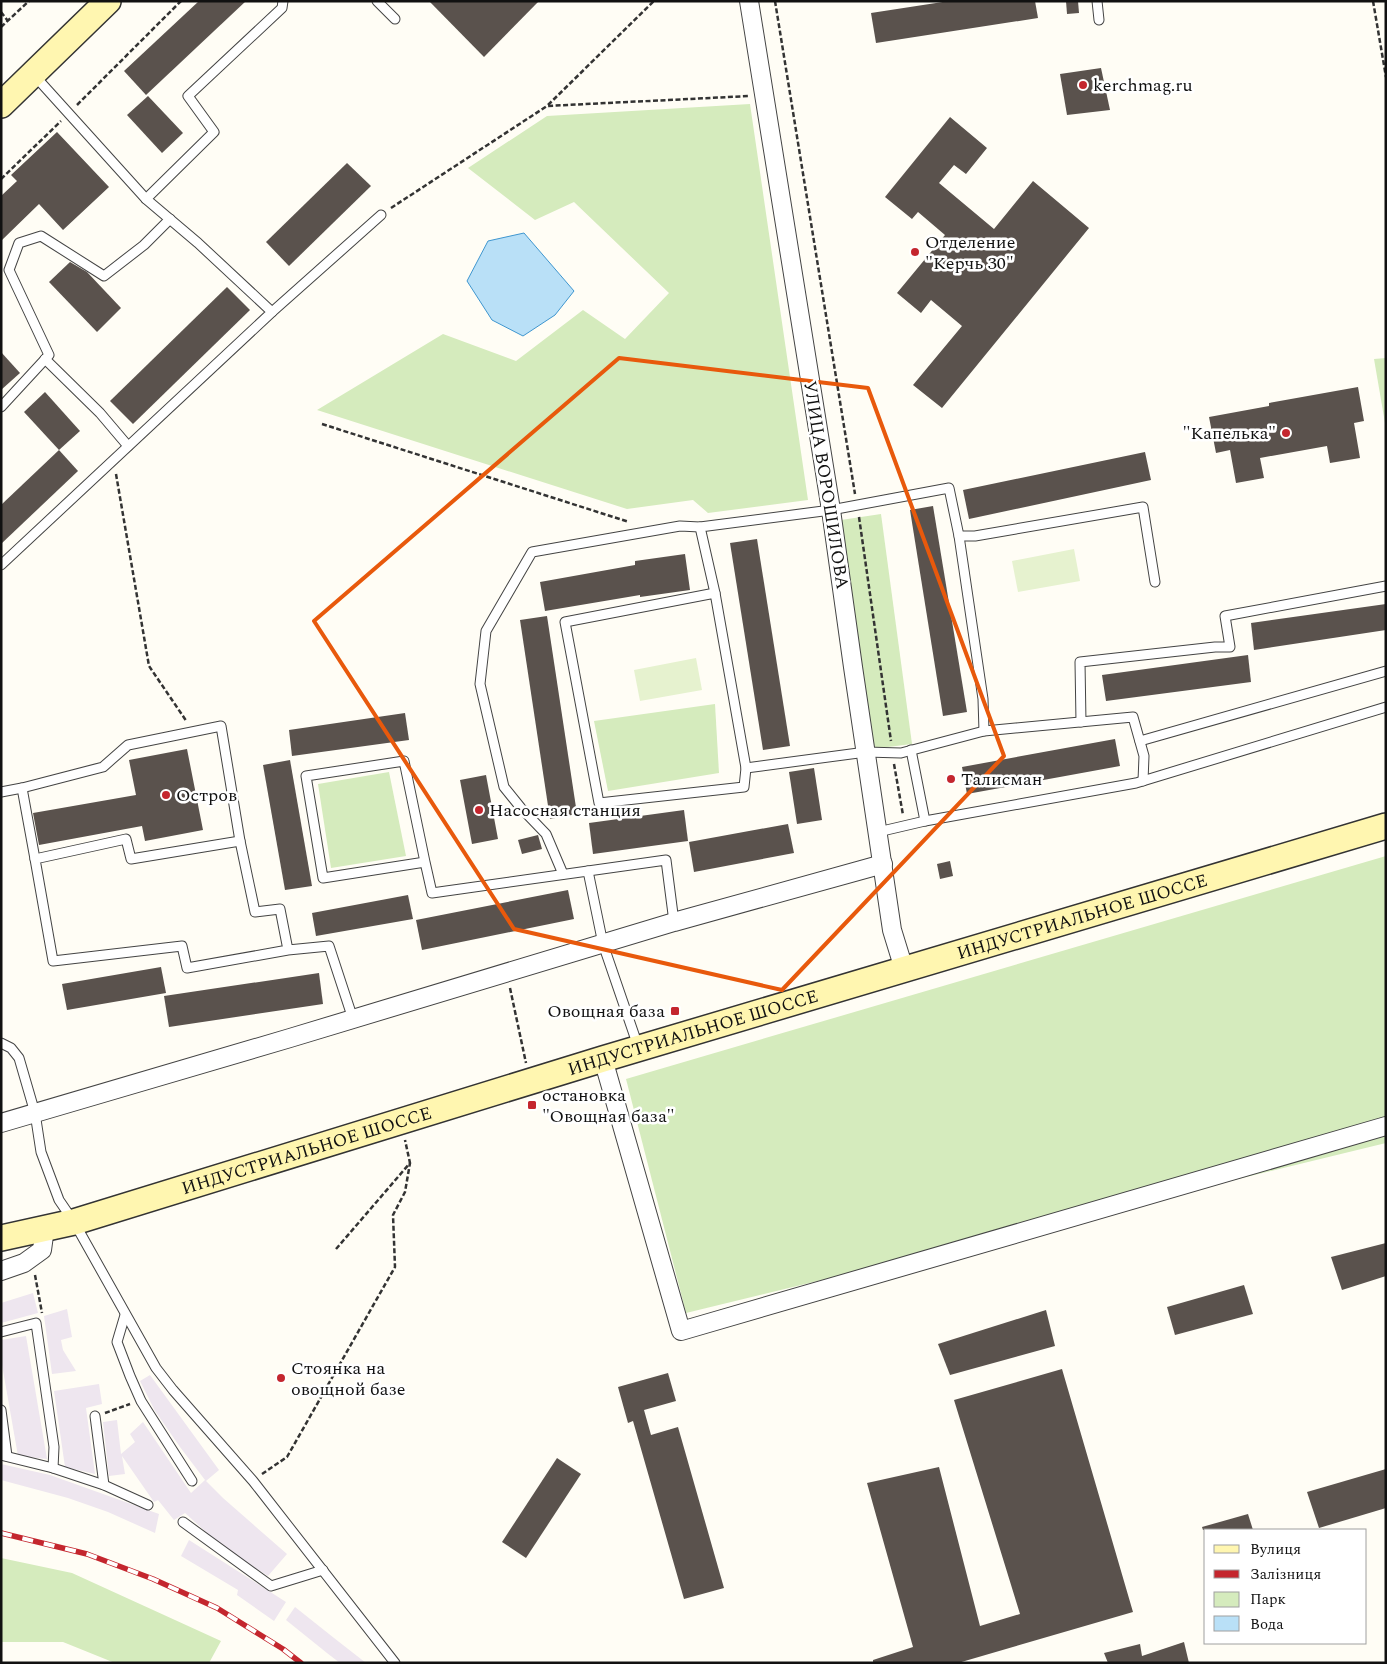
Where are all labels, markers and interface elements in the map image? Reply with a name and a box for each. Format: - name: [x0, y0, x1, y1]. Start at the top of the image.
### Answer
- place label: kerchmag.ru: [1093, 72, 1193, 99]
- marker: kerchmag.ru: [1077, 79, 1089, 91]
- place label: Отделение "Керчь 30": [925, 229, 1015, 277]
- marker: Отделение "Керчь 30": [909, 246, 921, 258]
- street label: УЛИЦА ВОРОШИЛОВА: [796, 379, 856, 591]
- place label: "Капелька": [1183, 420, 1276, 447]
- marker: "Капелька": [1280, 427, 1292, 439]
- place label: Талисман: [961, 766, 1043, 793]
- marker: Талисман: [945, 773, 957, 785]
- place label: Остров: [176, 782, 237, 809]
- marker: Остров: [160, 789, 172, 801]
- place label: Насосная станция: [489, 797, 641, 824]
- marker: Насосная станция: [473, 804, 485, 816]
- street label: ИНДУСТРИАЛЬНОЕ ШОССЕ: [953, 866, 1211, 967]
- street label: ИНДУСТРИАЛЬНОЕ ШОССЕ: [564, 982, 821, 1083]
- place label: Овощная база: [547, 998, 665, 1025]
- marker: Овощная база: [669, 1005, 681, 1017]
- place label: остановка "Овощная база": [542, 1082, 675, 1130]
- street label: ИНДУСТРИАЛЬНОЕ ШОССЕ: [178, 1099, 435, 1202]
- marker: остановка "Овощная база": [526, 1099, 538, 1111]
- place label: Стоянка на овощной базе: [291, 1355, 405, 1403]
- marker: Стоянка на овощной базе: [275, 1372, 287, 1384]
- legend: [1204, 1529, 1367, 1644]
- text: Вулиця: [1250, 1538, 1301, 1561]
- text: Залізниця: [1250, 1563, 1321, 1586]
- text: Парк: [1250, 1588, 1286, 1611]
- text: Вода: [1250, 1613, 1284, 1636]

